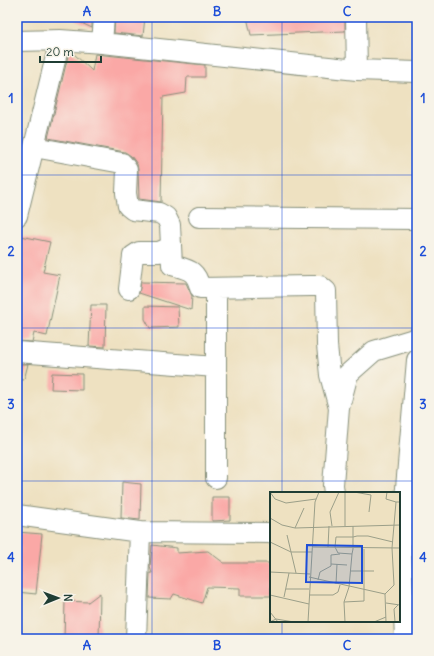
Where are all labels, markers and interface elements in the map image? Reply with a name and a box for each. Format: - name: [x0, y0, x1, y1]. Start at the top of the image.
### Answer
- text: A: [83, 3, 92, 20]
- text: B: [213, 3, 222, 20]
- text: C: [343, 3, 352, 20]
- scale bar: [40, 38, 101, 64]
- text: 20 m: [46, 44, 74, 59]
- text: 1: [8, 90, 14, 107]
- text: 1: [420, 90, 426, 107]
- text: 2: [7, 243, 15, 260]
- text: 2: [419, 243, 427, 260]
- text: 3: [7, 396, 15, 413]
- text: 3: [419, 396, 427, 413]
- inset map: [270, 492, 400, 622]
- text: 4: [7, 549, 15, 566]
- text: 4: [419, 549, 427, 566]
- north arrow: [38, 578, 78, 618]
- text: N: [61, 594, 75, 602]
- text: A: [83, 637, 92, 654]
- text: B: [213, 637, 222, 654]
- text: C: [343, 637, 352, 654]

